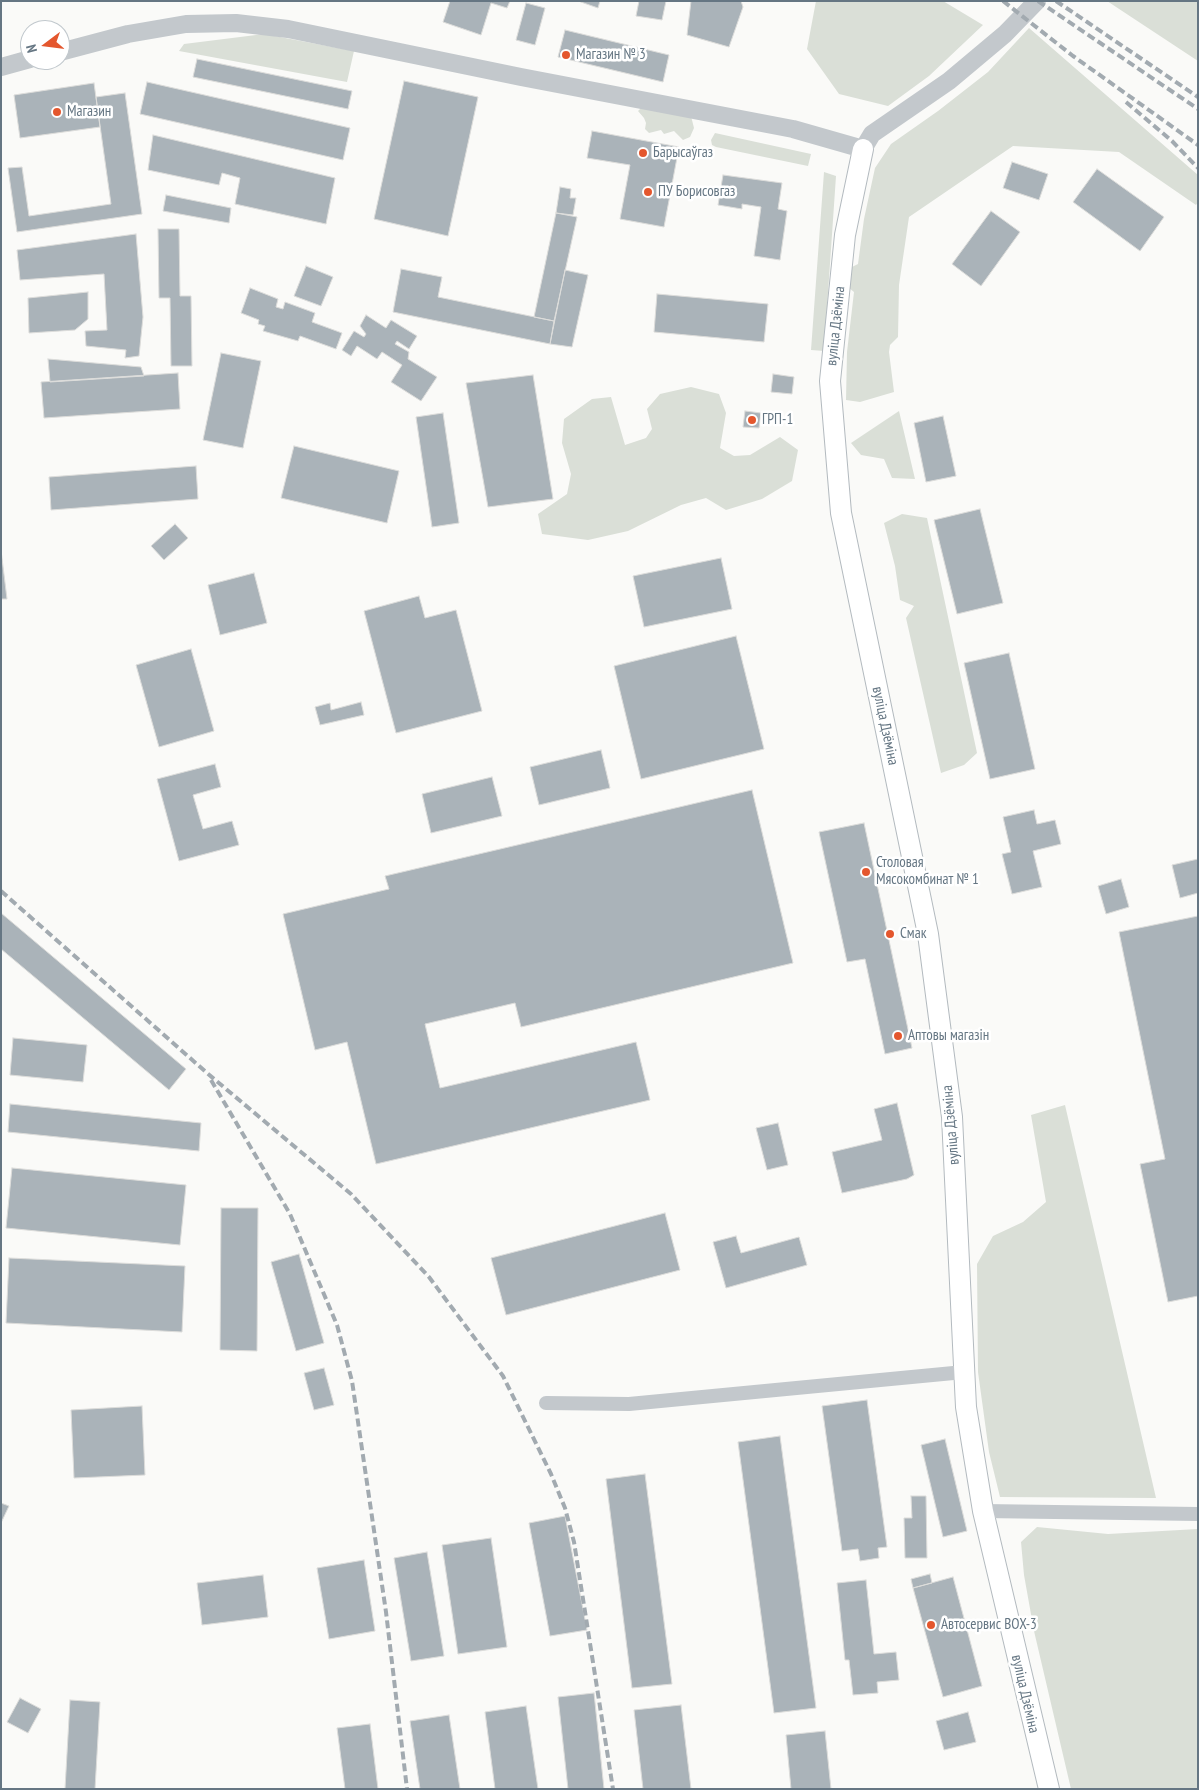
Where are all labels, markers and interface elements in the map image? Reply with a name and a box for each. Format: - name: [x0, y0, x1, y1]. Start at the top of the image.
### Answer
- north arrow: [20, 20, 70, 70]
- text: N: [22, 43, 41, 55]
- place label: Магазин № 3: [576, 46, 646, 64]
- marker: Магазин № 3: [560, 49, 572, 61]
- place label: Магазин: [67, 103, 111, 121]
- marker: Магазин: [51, 106, 63, 118]
- place label: Барысаўгаз: [653, 144, 713, 162]
- marker: Барысаўгаз: [637, 147, 649, 159]
- place label: ПУ Борисовгаз: [658, 183, 735, 201]
- marker: ПУ Борисовгаз: [642, 186, 654, 198]
- street label: вуліца Дзёміна: [823, 285, 849, 367]
- place label: ГРП-1: [762, 411, 793, 429]
- marker: ГРП-1: [746, 414, 758, 426]
- street label: вуліца Дзёміна: [868, 685, 902, 767]
- place label: Столовая Мясокомбинат № 1: [876, 854, 979, 889]
- marker: Столовая Мясокомбинат № 1: [860, 866, 872, 878]
- place label: Смак: [900, 925, 927, 943]
- marker: Смак: [884, 928, 896, 940]
- place label: Аптовы магазін: [908, 1027, 989, 1045]
- marker: Аптовы магазін: [892, 1030, 904, 1042]
- street label: вуліца Дзёміна: [939, 1084, 963, 1166]
- place label: Автосервис BOX-3: [941, 1616, 1037, 1634]
- marker: Автосервис BOX-3: [925, 1619, 937, 1631]
- street label: вуліца Дзёміна: [1007, 1653, 1043, 1735]

